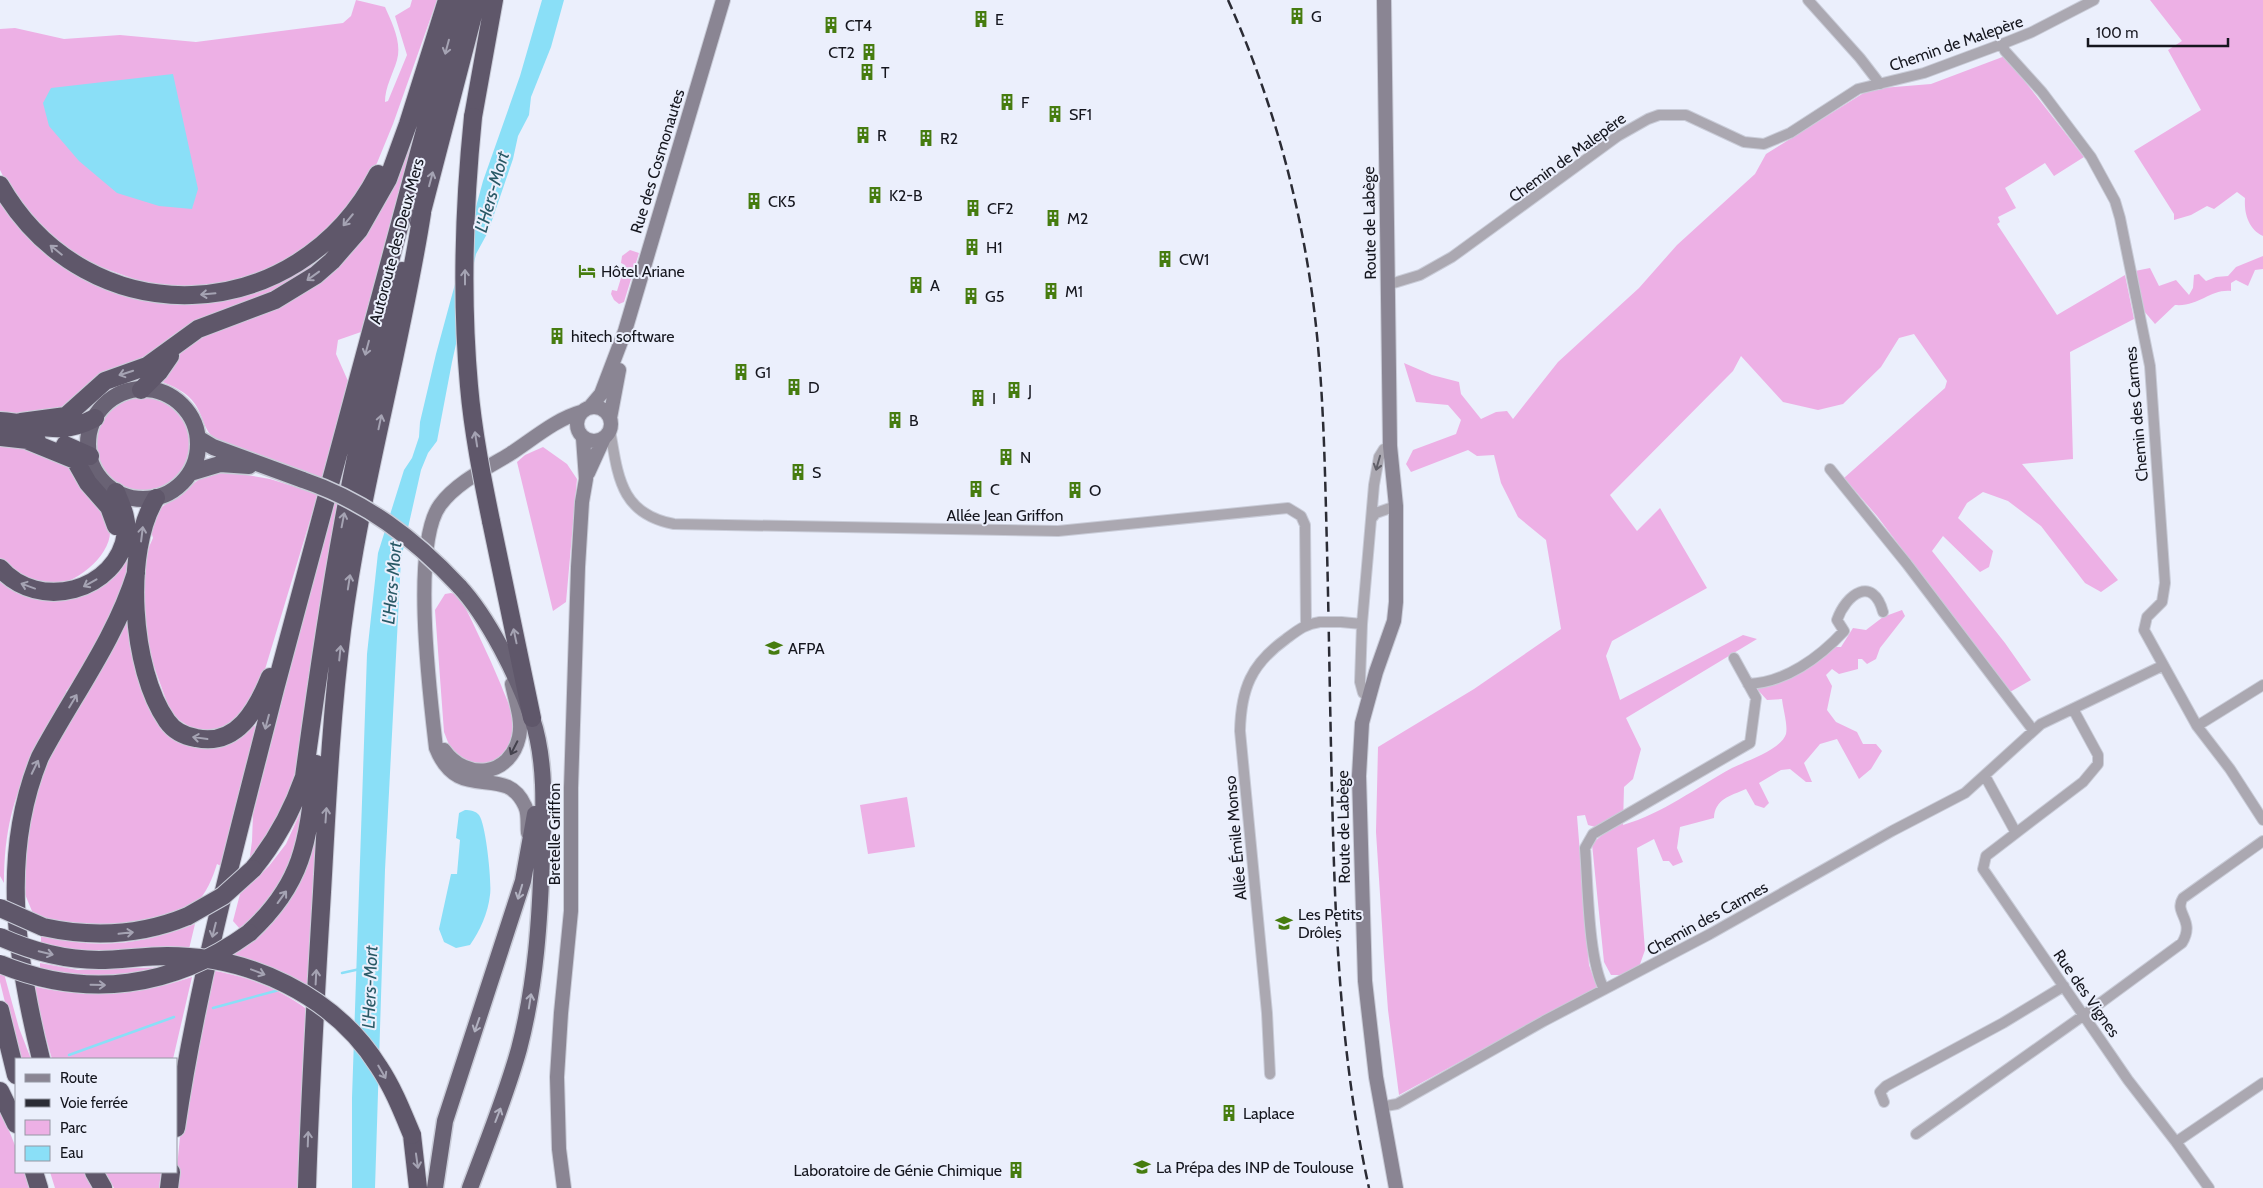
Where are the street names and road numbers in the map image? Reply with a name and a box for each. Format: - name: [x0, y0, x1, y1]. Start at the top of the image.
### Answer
- street label: Chemin de Malepère: [1887, 12, 2025, 75]
- street label: Rue des Cosmonautes: [626, 86, 689, 236]
- street label: Chemin de Malepère: [1505, 109, 1629, 206]
- street label: Autoroute des Deux Mers: [365, 156, 428, 326]
- street label: Route de Labège: [1359, 166, 1380, 280]
- street label: Chemin des Carmes: [2121, 345, 2152, 482]
- street label: Allée Jean Griffon: [947, 506, 1063, 525]
- street label: Route de Labège: [1333, 770, 1354, 884]
- street label: Allée Émile Monso: [1221, 775, 1250, 901]
- street label: Bretelle Griffon: [545, 783, 564, 885]
- street label: Chemin des Carmes: [1643, 877, 1771, 960]
- street label: Rue des Vignes: [2049, 946, 2124, 1041]

